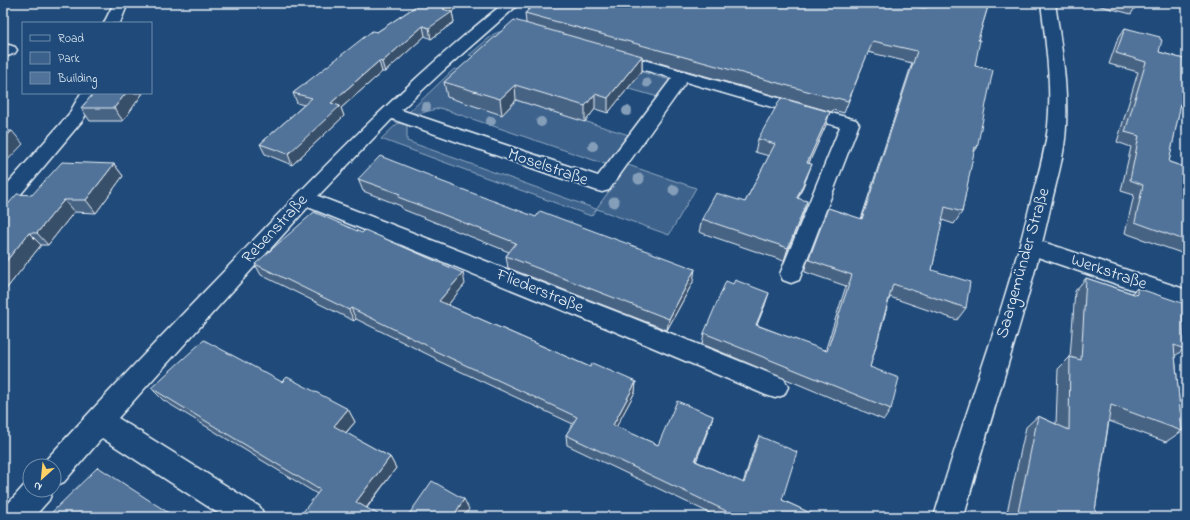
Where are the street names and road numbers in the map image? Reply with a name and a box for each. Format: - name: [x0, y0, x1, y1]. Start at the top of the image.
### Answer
- street label: Moselstraße: [504, 142, 592, 193]
- street label: Saargemünder Straße: [990, 185, 1058, 342]
- street label: Rebenstraße: [236, 188, 314, 269]
- street label: Werkstraße: [1068, 247, 1151, 297]
- street label: Fliederstraße: [492, 262, 588, 320]

